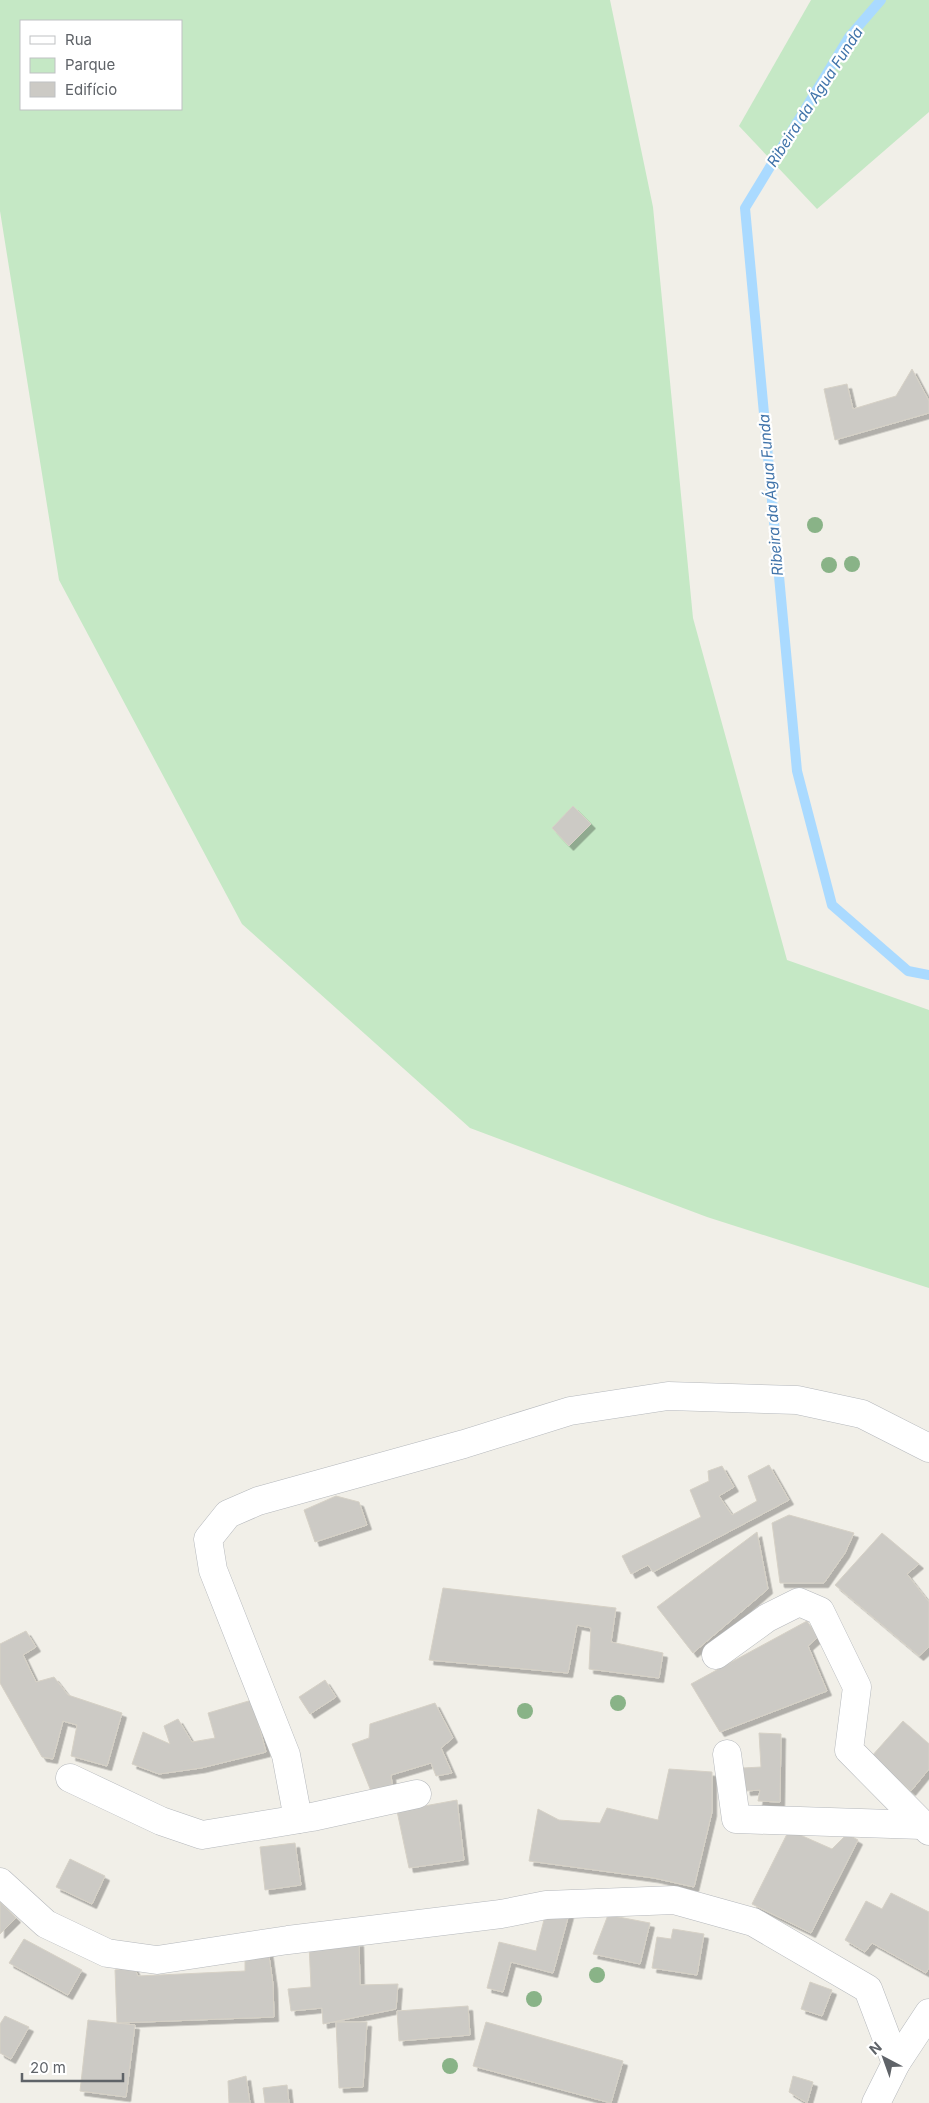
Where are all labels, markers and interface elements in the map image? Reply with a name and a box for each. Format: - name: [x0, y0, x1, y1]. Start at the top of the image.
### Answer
- legend: [20, 20, 182, 110]
- water label: Ribeira da Água Funda: [762, 23, 867, 170]
- text: Rua: [65, 30, 92, 49]
- text: Parque: [65, 55, 115, 74]
- text: Edifício: [65, 80, 117, 99]
- water label: Ribeira da Água Funda: [754, 413, 787, 577]
- north arrow: [859, 2033, 909, 2083]
- text: N: [866, 2038, 885, 2058]
- scale bar: [22, 2050, 124, 2082]
- text: 20 m: [30, 2058, 66, 2077]

